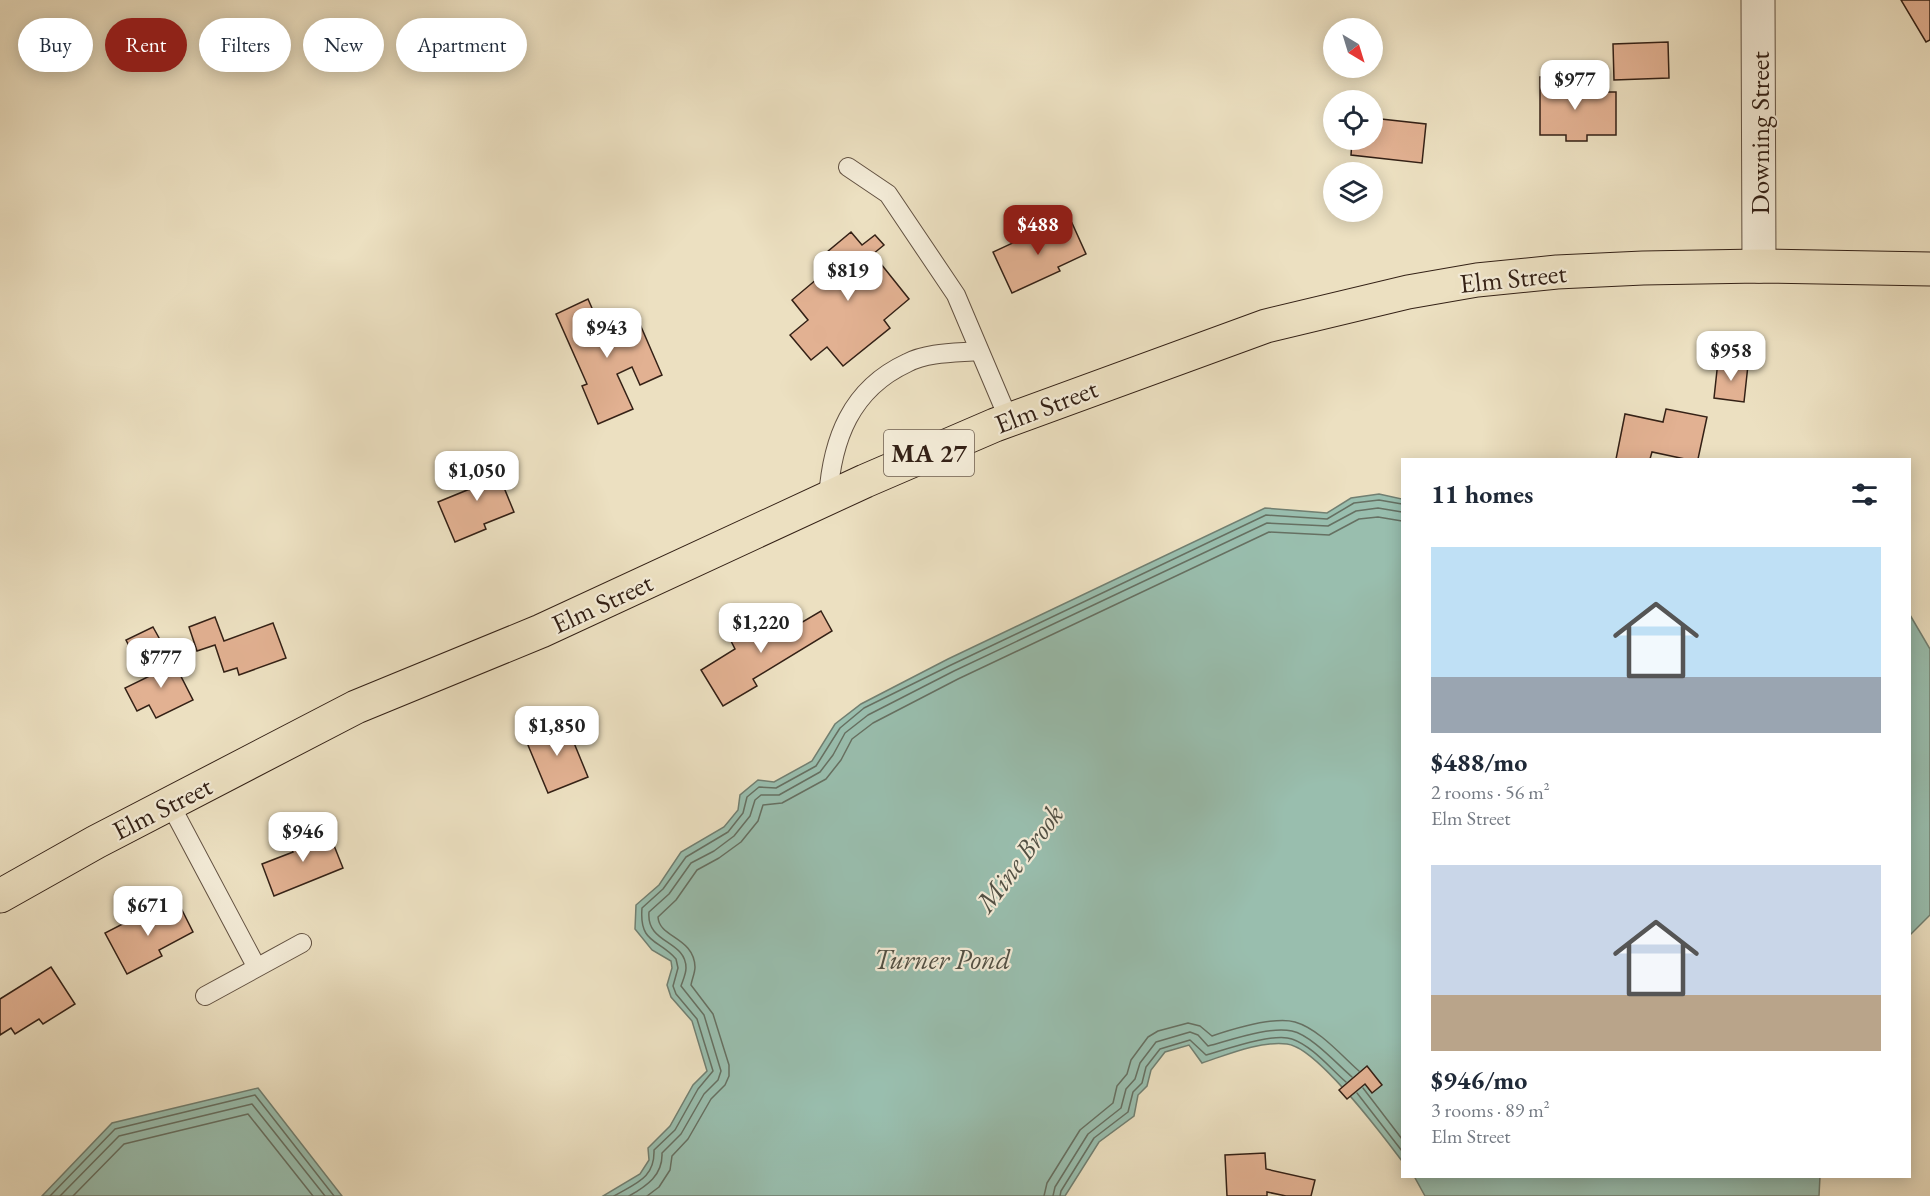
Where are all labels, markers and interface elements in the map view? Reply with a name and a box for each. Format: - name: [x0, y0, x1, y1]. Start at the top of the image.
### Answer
- chip: Buy: [18, 18, 93, 72]
- chip: Rent: [105, 18, 187, 72]
- chip: Filters: [199, 18, 291, 72]
- chip: New: [303, 18, 384, 72]
- chip: Apartment: [396, 18, 527, 72]
- north arrow: [1323, 18, 1383, 78]
- map controls: [1323, 18, 1383, 222]
- street label: Downing Street: [1742, 51, 1777, 215]
- pin: $977: [1539, 60, 1611, 111]
- text: $977: [1555, 66, 1595, 92]
- button: locate: [1323, 90, 1383, 150]
- button: layers: [1323, 162, 1383, 222]
- pin: $488: [1002, 205, 1074, 256]
- text: $488: [1018, 211, 1058, 237]
- pin: $819: [812, 251, 884, 302]
- street label: Elm Street: [1458, 255, 1569, 301]
- text: $819: [828, 257, 868, 283]
- pin: $943: [571, 308, 643, 359]
- text: $943: [587, 314, 627, 340]
- pin: $958: [1695, 331, 1767, 382]
- text: $958: [1711, 337, 1751, 363]
- street label: Elm Street: [990, 370, 1103, 442]
- road number: MA 27: [884, 430, 974, 476]
- pin: $1,050: [428, 451, 526, 502]
- text: $1,050: [449, 457, 505, 483]
- text: 11 homes: [1431, 477, 1533, 511]
- icon: filters: [1848, 478, 1881, 511]
- street label: Elm Street: [546, 564, 659, 642]
- icon: home: [1602, 586, 1710, 694]
- pin: $1,220: [712, 603, 810, 654]
- text: $1,220: [733, 609, 789, 635]
- pin: $777: [125, 638, 197, 689]
- text: $777: [141, 644, 181, 670]
- pin: $1,850: [508, 706, 606, 757]
- text: $1,850: [529, 712, 585, 738]
- text: $488/mo: [1431, 745, 1527, 779]
- street label: Elm Street: [106, 768, 218, 848]
- text: 2 rooms · 56 m²: [1431, 779, 1550, 805]
- water label: Mine Brook: [966, 797, 1071, 921]
- text: Elm Street: [1431, 805, 1511, 831]
- pin: $946: [267, 812, 339, 863]
- text: $946: [283, 818, 323, 844]
- pin: $671: [112, 886, 184, 937]
- text: $671: [128, 892, 168, 918]
- icon: home: [1602, 904, 1710, 1012]
- water label: Turner Pond: [874, 941, 1011, 977]
- text: $946/mo: [1431, 1063, 1527, 1097]
- text: 3 rooms · 89 m²: [1431, 1097, 1550, 1123]
- text: Elm Street: [1431, 1123, 1511, 1149]

